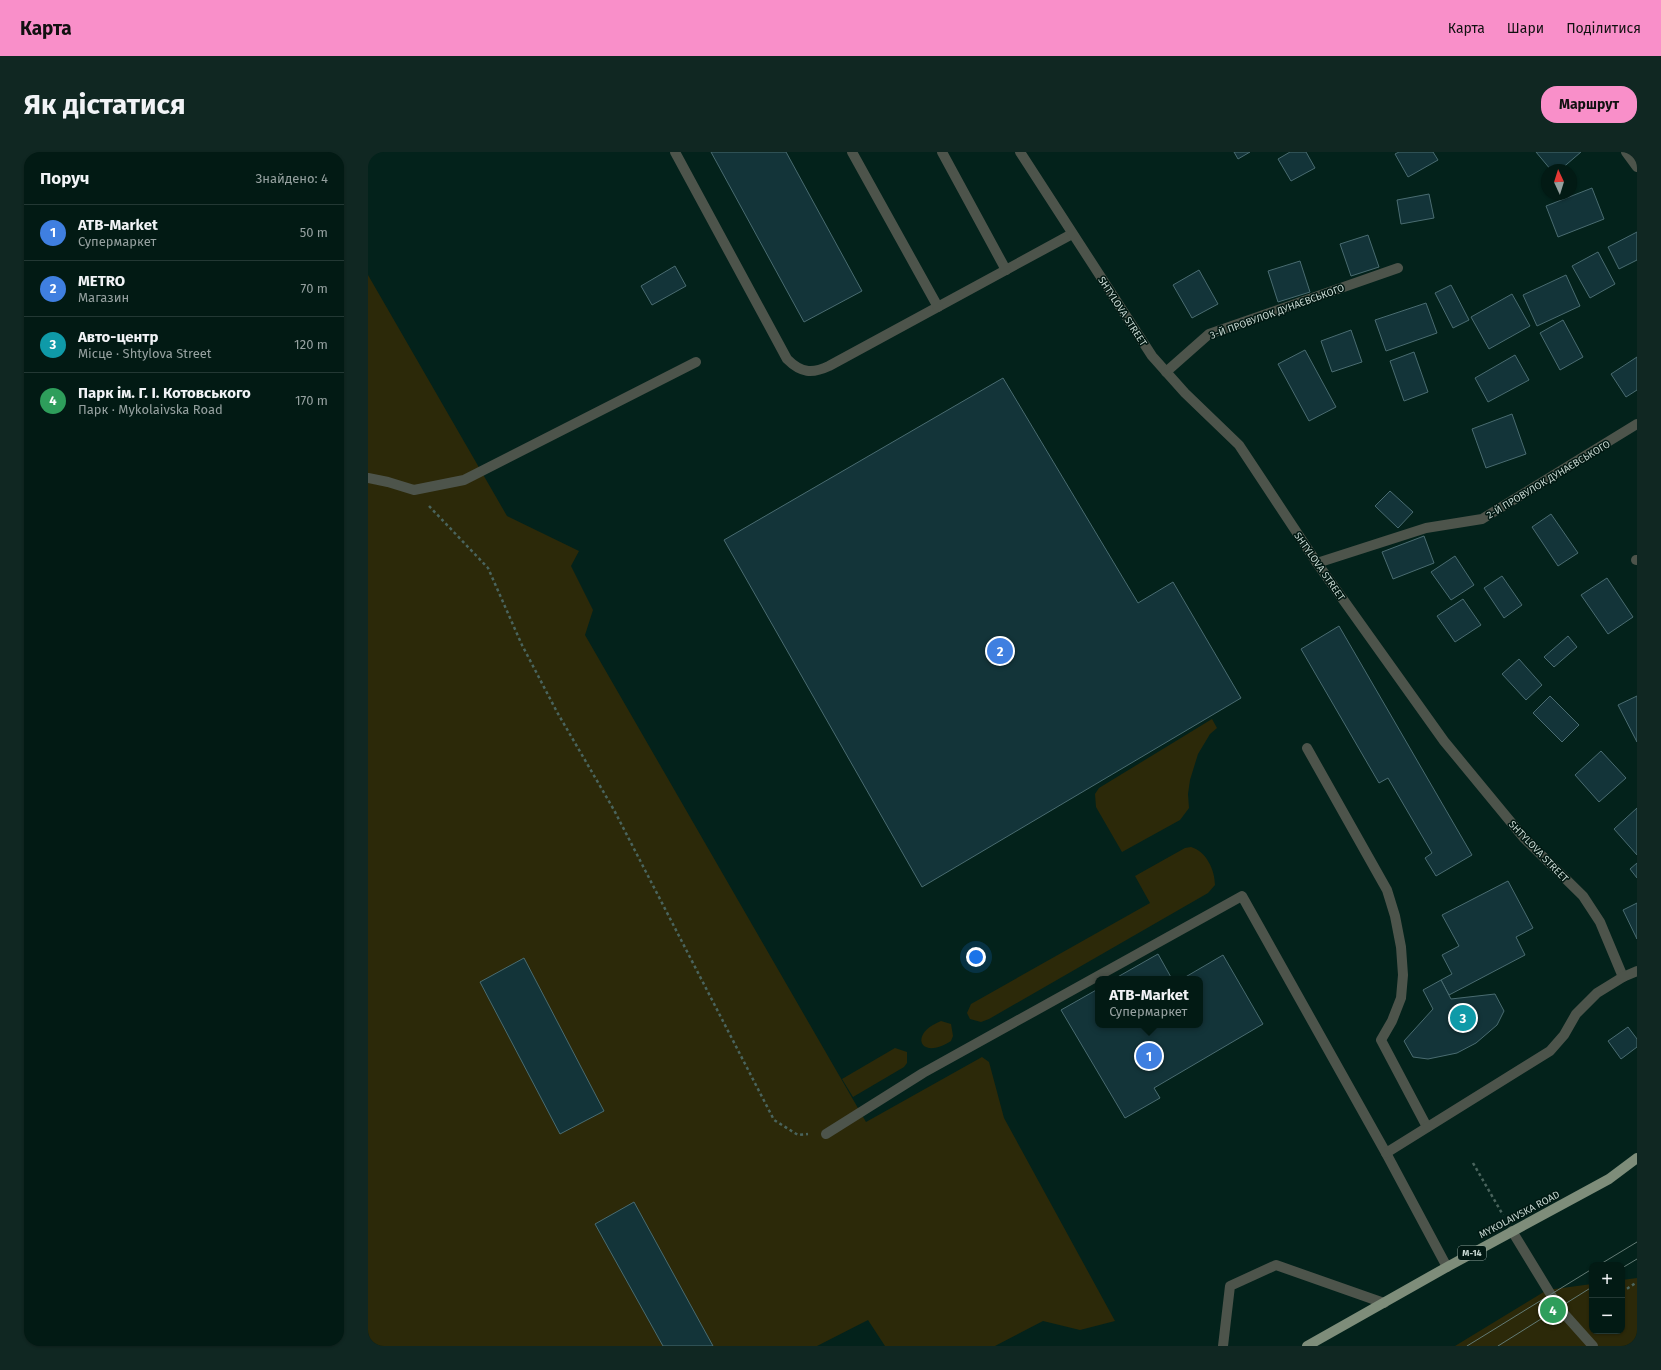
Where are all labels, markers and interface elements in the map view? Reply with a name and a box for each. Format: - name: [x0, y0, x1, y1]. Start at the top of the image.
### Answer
- text: Карта: [20, 17, 72, 40]
- text: Карта: [1448, 20, 1485, 37]
- text: Шари: [1507, 20, 1544, 37]
- text: Поділитися: [1566, 20, 1641, 37]
- button: Маршрут: [1541, 86, 1637, 123]
- text: Як дістатися: [24, 88, 186, 121]
- north arrow: [1541, 164, 1577, 200]
- text: Поруч: [40, 168, 89, 189]
- text: Знайдено: 4: [256, 171, 328, 186]
- text: ATB-Market: [78, 216, 158, 234]
- text: 1: [50, 225, 56, 240]
- text: 50 m: [300, 225, 328, 240]
- text: Супермаркет: [78, 234, 156, 249]
- text: METRO: [78, 272, 125, 290]
- street label: SHTYLOVA STREET: [1095, 275, 1150, 349]
- text: 2: [50, 281, 56, 296]
- text: 70 m: [301, 281, 328, 296]
- street label: 3-Й ПРОВУЛОК ДУНАЄВСЬКОГО: [1208, 281, 1346, 342]
- text: Магазин: [78, 290, 129, 305]
- text: Авто-центр: [78, 328, 158, 346]
- text: 3: [50, 337, 56, 352]
- text: 120 m: [294, 337, 328, 352]
- text: Місце · Shtylova Street: [78, 346, 212, 361]
- text: Парк ім. Г. І. Котовського: [78, 384, 251, 402]
- text: 4: [49, 393, 57, 408]
- text: 170 m: [295, 393, 328, 408]
- text: Парк · Mykolaivska Road: [78, 402, 223, 417]
- street label: 2-Й ПРОВУЛОК ДУНАЄВСЬКОГО: [1484, 437, 1613, 522]
- street label: SHTYLOVA STREET: [1291, 530, 1348, 604]
- pin: 2: [987, 636, 1013, 666]
- street label: SHTYLOVA STREET: [1506, 819, 1571, 885]
- your location: [966, 947, 986, 967]
- popup: [1095, 976, 1203, 1028]
- text: ATB-Market: [1109, 986, 1189, 1004]
- pin: 3: [1450, 1003, 1476, 1033]
- text: Супермаркет: [1109, 1004, 1187, 1019]
- pin: 1: [1136, 1041, 1162, 1071]
- street label: MYKOLAIVSKA ROAD: [1477, 1189, 1562, 1241]
- road number: М-14: [1458, 1246, 1486, 1260]
- map controls: [1589, 1262, 1625, 1334]
- button: +: [1589, 1262, 1625, 1298]
- pin: 4: [1540, 1295, 1566, 1325]
- button: −: [1589, 1298, 1625, 1334]

